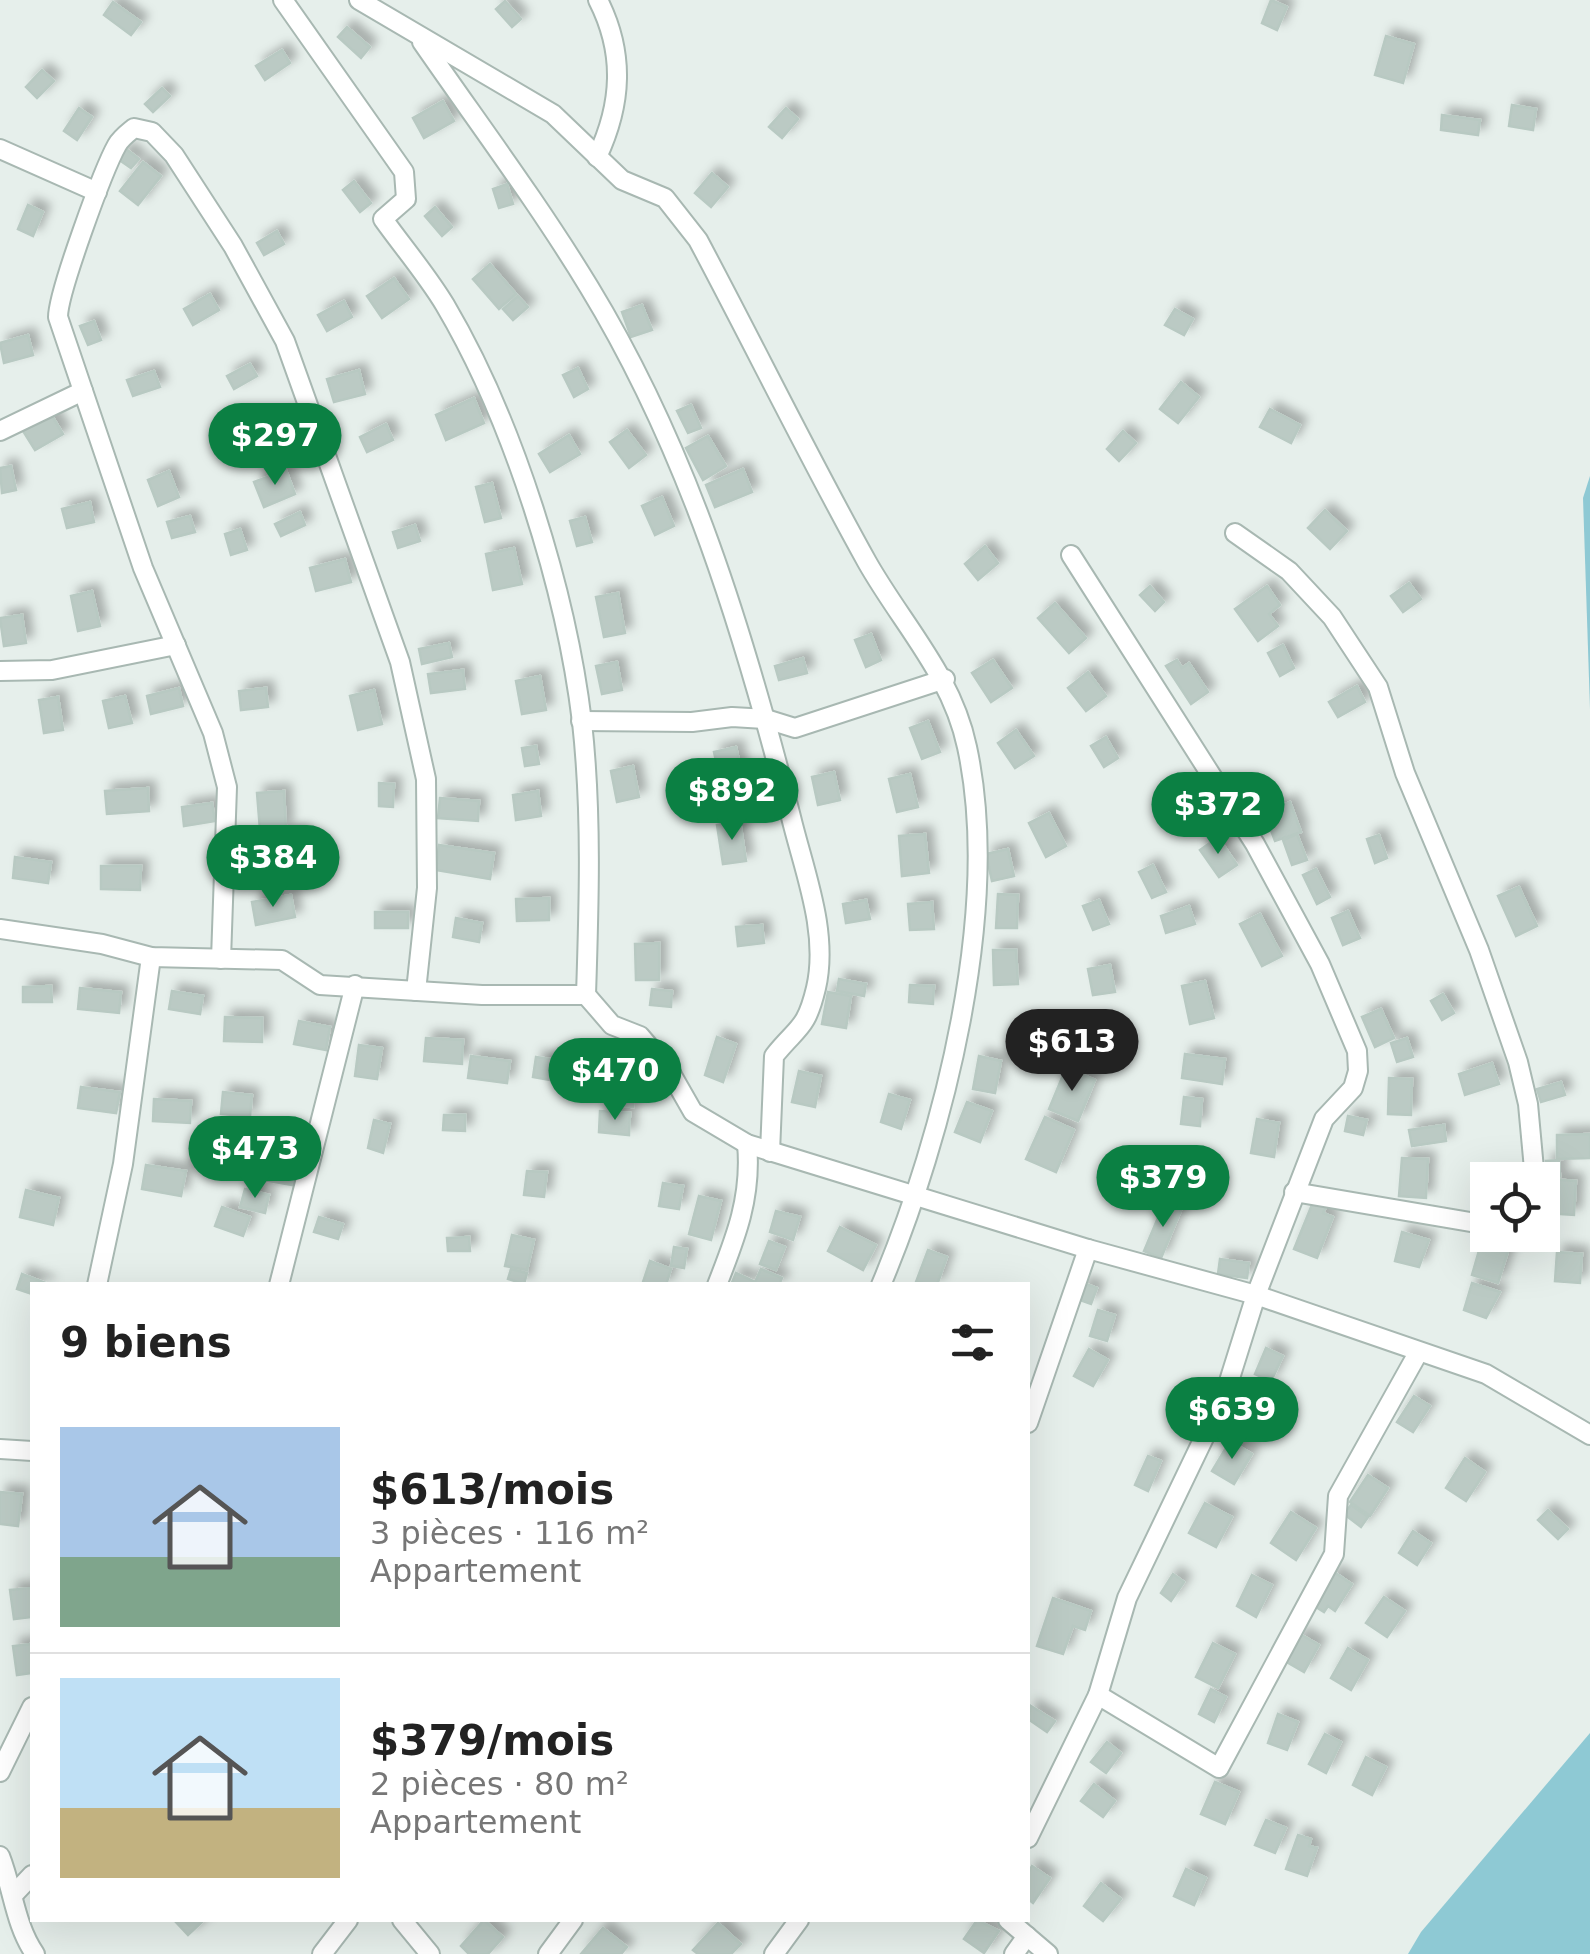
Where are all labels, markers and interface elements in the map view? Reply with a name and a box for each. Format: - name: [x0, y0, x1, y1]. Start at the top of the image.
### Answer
- pin: $297: [216, 403, 334, 488]
- text: $297: [230, 416, 320, 454]
- pin: $892: [673, 758, 791, 843]
- text: $892: [687, 771, 777, 809]
- pin: $372: [1159, 772, 1277, 857]
- text: $372: [1173, 785, 1263, 823]
- pin: $384: [214, 825, 332, 910]
- text: $384: [228, 838, 318, 876]
- pin: $613: [1013, 1009, 1131, 1094]
- text: $613: [1027, 1022, 1117, 1060]
- pin: $470: [556, 1038, 674, 1123]
- text: $470: [570, 1051, 660, 1089]
- pin: $473: [196, 1116, 314, 1201]
- text: $473: [210, 1129, 300, 1167]
- pin: $379: [1104, 1145, 1222, 1230]
- text: $379: [1118, 1158, 1208, 1196]
- map controls: [1470, 1162, 1560, 1252]
- button: locate: [1470, 1162, 1560, 1252]
- icon: filters: [945, 1315, 1000, 1370]
- text: 9 biens: [60, 1318, 232, 1367]
- pin: $639: [1173, 1377, 1291, 1462]
- text: $639: [1187, 1390, 1277, 1428]
- text: $613/mois: [370, 1465, 614, 1514]
- icon: home: [140, 1467, 260, 1587]
- text: 3 pièces · 116 m²: [370, 1514, 649, 1552]
- text: Appartement: [370, 1552, 581, 1590]
- text: $379/mois: [370, 1716, 614, 1765]
- icon: home: [140, 1718, 260, 1838]
- text: 2 pièces · 80 m²: [370, 1765, 629, 1803]
- text: Appartement: [370, 1803, 581, 1841]

